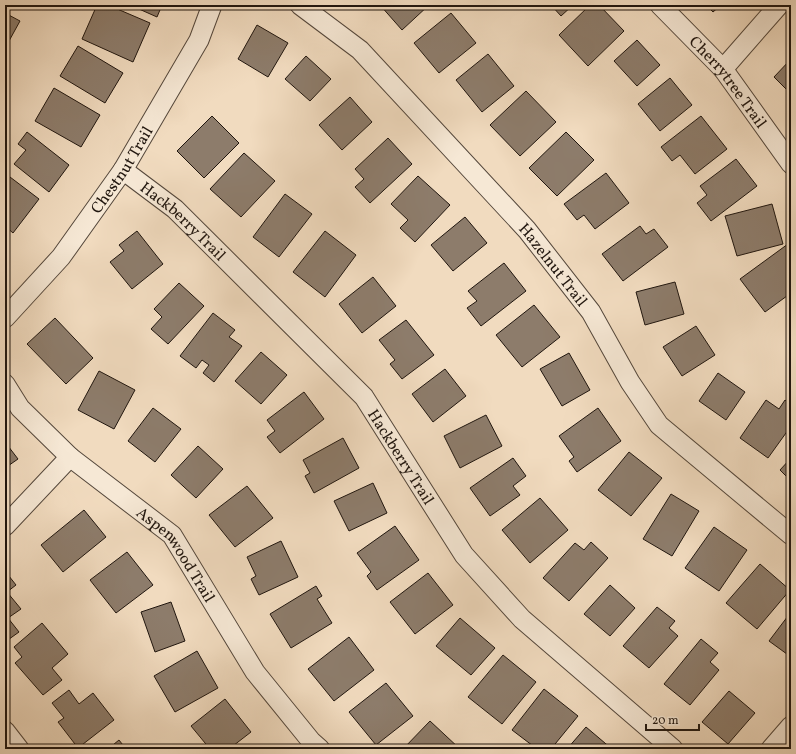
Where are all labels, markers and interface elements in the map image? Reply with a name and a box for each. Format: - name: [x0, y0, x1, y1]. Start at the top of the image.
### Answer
- street label: Cherrytree Trail: [683, 32, 771, 133]
- street label: Chestnut Trail: [86, 123, 159, 219]
- street label: Hackberry Trail: [135, 177, 230, 267]
- street label: Hazelnut Trail: [513, 219, 592, 312]
- street label: Hackberry Trail: [361, 406, 439, 510]
- street label: Aspenwood Trail: [131, 503, 219, 607]
- scale bar: [646, 706, 699, 732]
- text: 20 m: [652, 713, 679, 729]

